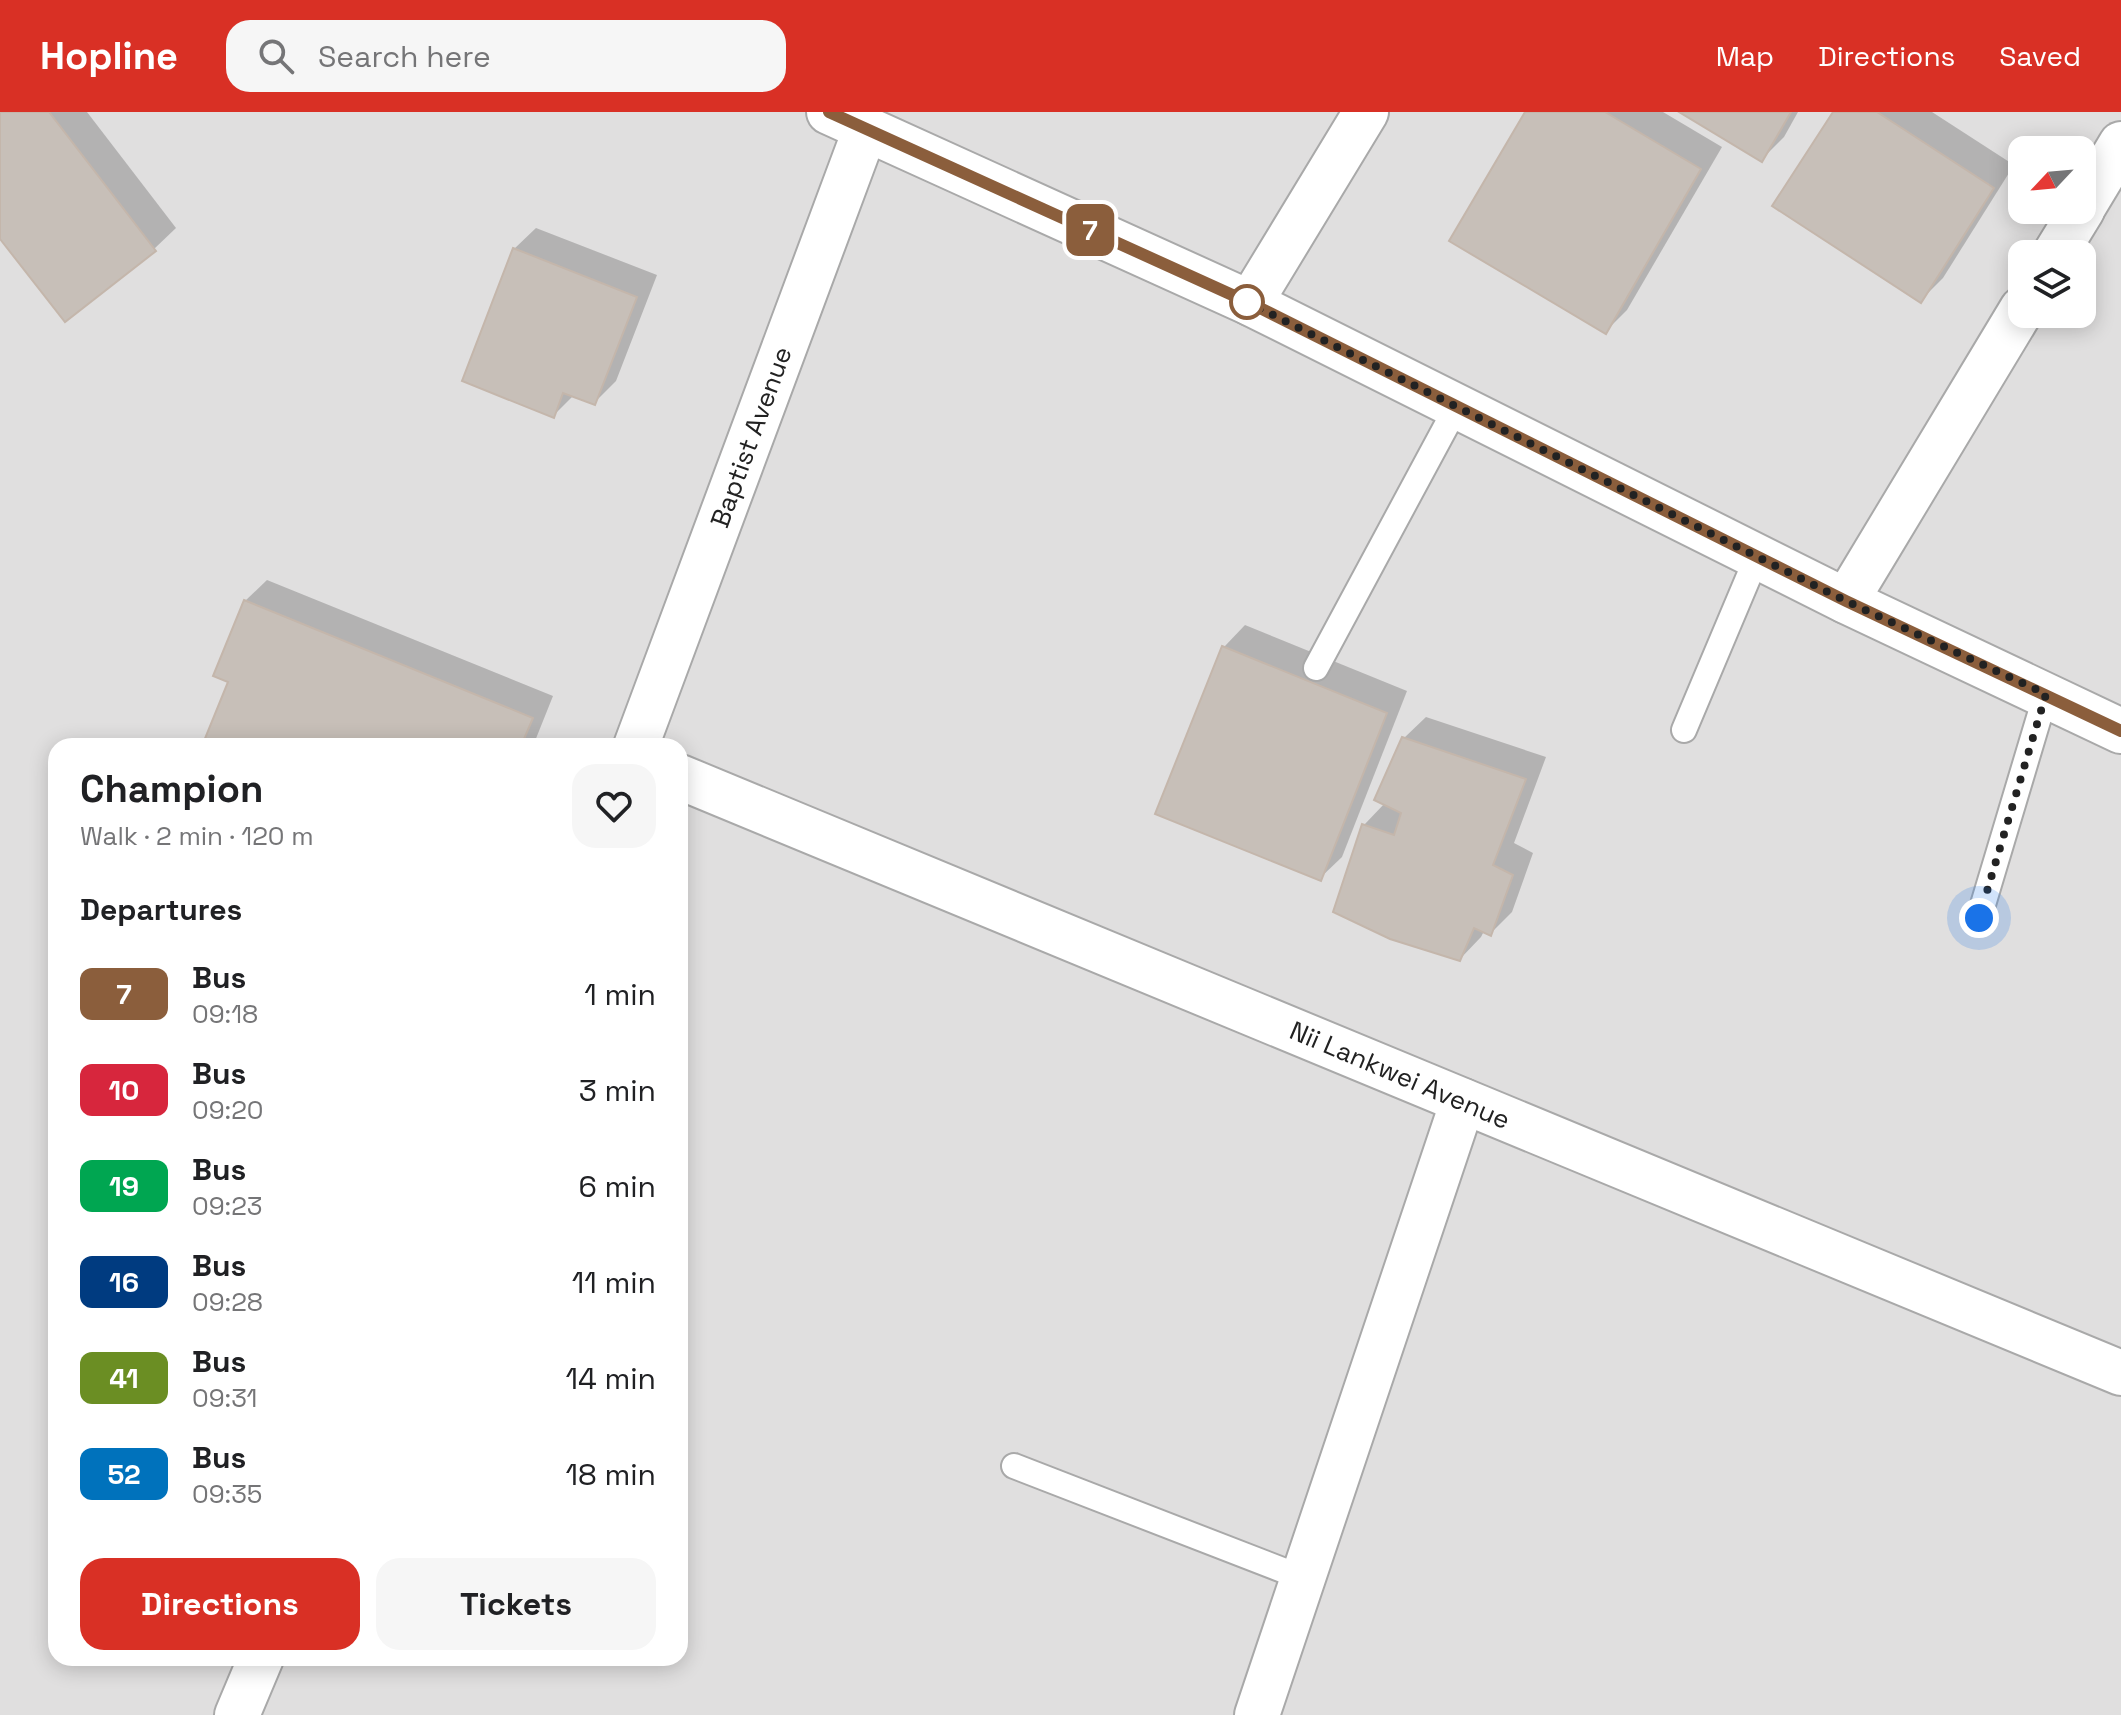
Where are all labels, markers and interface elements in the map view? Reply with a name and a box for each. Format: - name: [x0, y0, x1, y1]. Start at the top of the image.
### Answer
- search box: [226, 20, 786, 92]
- text: Hopline: [40, 32, 178, 80]
- icon: search: [254, 34, 298, 78]
- text: Search here: [318, 37, 491, 76]
- text: Map: [1716, 38, 1774, 74]
- text: Directions: [1818, 38, 1955, 74]
- text: Saved: [1999, 38, 2081, 74]
- north arrow: [2008, 136, 2096, 224]
- map controls: [2008, 136, 2096, 328]
- line badge: 7: [1064, 204, 1116, 256]
- text: 7: [1082, 212, 1098, 248]
- button: layers: [2008, 240, 2096, 328]
- unlabelled marker: [1230, 285, 1264, 319]
- street label: Baptist Avenue: [702, 342, 800, 532]
- button: heart: [572, 764, 656, 848]
- text: Champion: [80, 765, 263, 813]
- text: Walk · 2 min · 120 m: [80, 819, 314, 853]
- text: Departures: [80, 890, 242, 929]
- your location: [1959, 898, 1999, 938]
- text: Bus: [192, 958, 246, 997]
- text: 1 min: [584, 975, 656, 1014]
- text: 7: [116, 976, 132, 1012]
- text: 09:18: [192, 997, 258, 1031]
- street label: Nii Lankwei Avenue: [1285, 1013, 1515, 1137]
- text: Bus: [192, 1054, 246, 1093]
- text: 3 min: [579, 1071, 656, 1110]
- text: 10: [109, 1072, 139, 1108]
- text: 09:20: [192, 1093, 264, 1127]
- text: Bus: [192, 1150, 246, 1189]
- text: 6 min: [578, 1167, 656, 1206]
- text: 19: [109, 1168, 139, 1204]
- text: 09:23: [192, 1189, 262, 1223]
- text: Bus: [192, 1246, 246, 1285]
- text: 11 min: [572, 1263, 656, 1302]
- text: 16: [109, 1264, 139, 1300]
- text: 09:28: [192, 1285, 263, 1319]
- text: Bus: [192, 1342, 246, 1381]
- text: 14 min: [565, 1359, 656, 1398]
- text: 41: [109, 1360, 139, 1396]
- text: 09:31: [192, 1381, 257, 1415]
- text: Bus: [192, 1438, 246, 1477]
- text: 18 min: [566, 1455, 656, 1494]
- text: 52: [107, 1456, 141, 1492]
- text: 09:35: [192, 1477, 262, 1511]
- button: Directions: [80, 1558, 360, 1650]
- button: Tickets: [376, 1558, 656, 1650]

